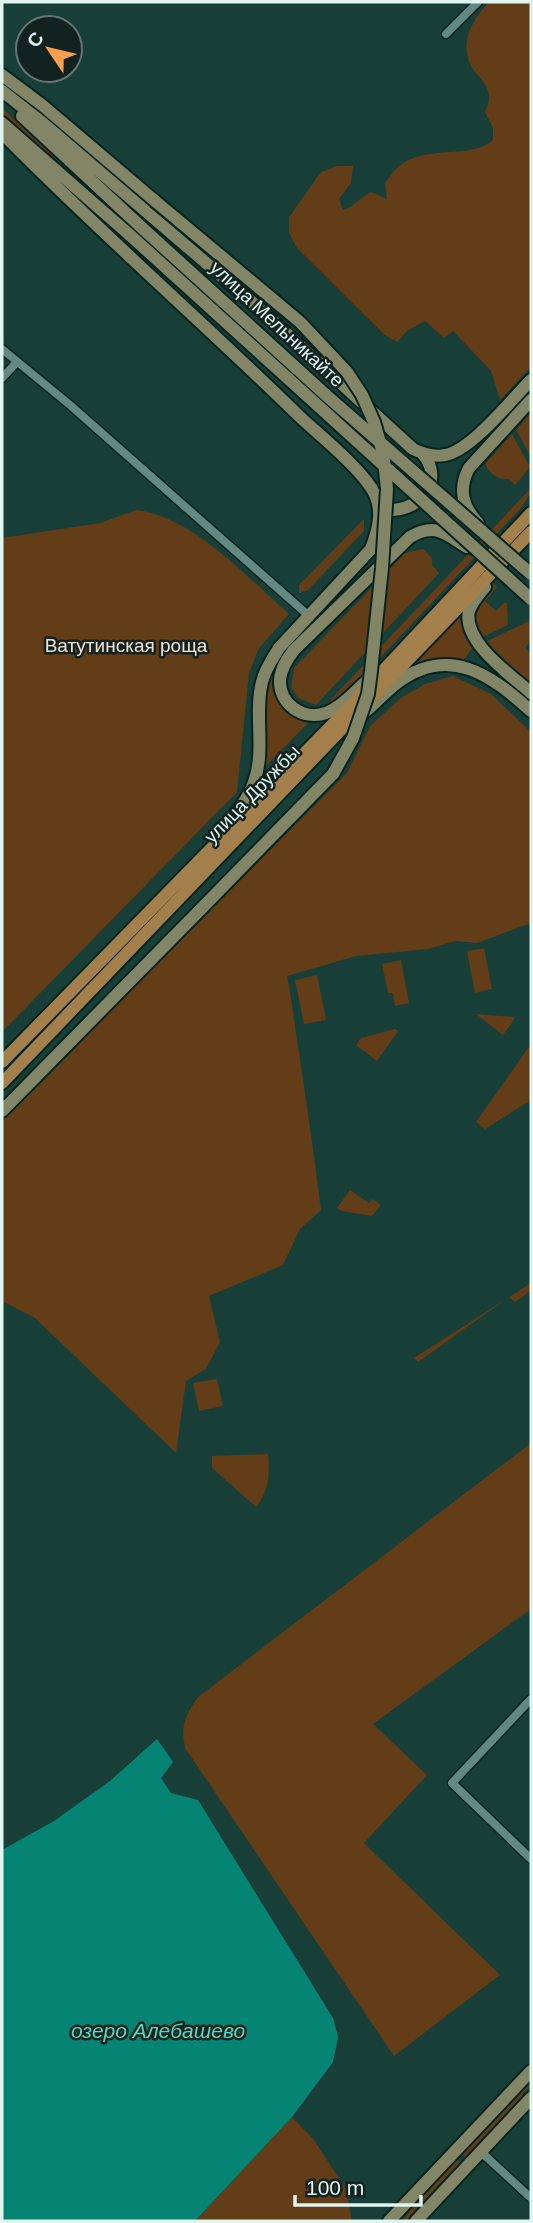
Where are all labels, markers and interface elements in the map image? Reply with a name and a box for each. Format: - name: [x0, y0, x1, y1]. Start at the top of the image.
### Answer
- north arrow: [14, 14, 84, 84]
- text: С: [23, 28, 48, 51]
- street label: улица Мельникайте: [206, 257, 348, 391]
- park label: Ватутинская роща: [45, 635, 208, 656]
- street label: улица Дружбы: [200, 741, 304, 847]
- water label: озеро Алебашево: [71, 2019, 245, 2042]
- scale bar: [295, 2164, 421, 2208]
- text: 100 m: [306, 2176, 364, 2199]

